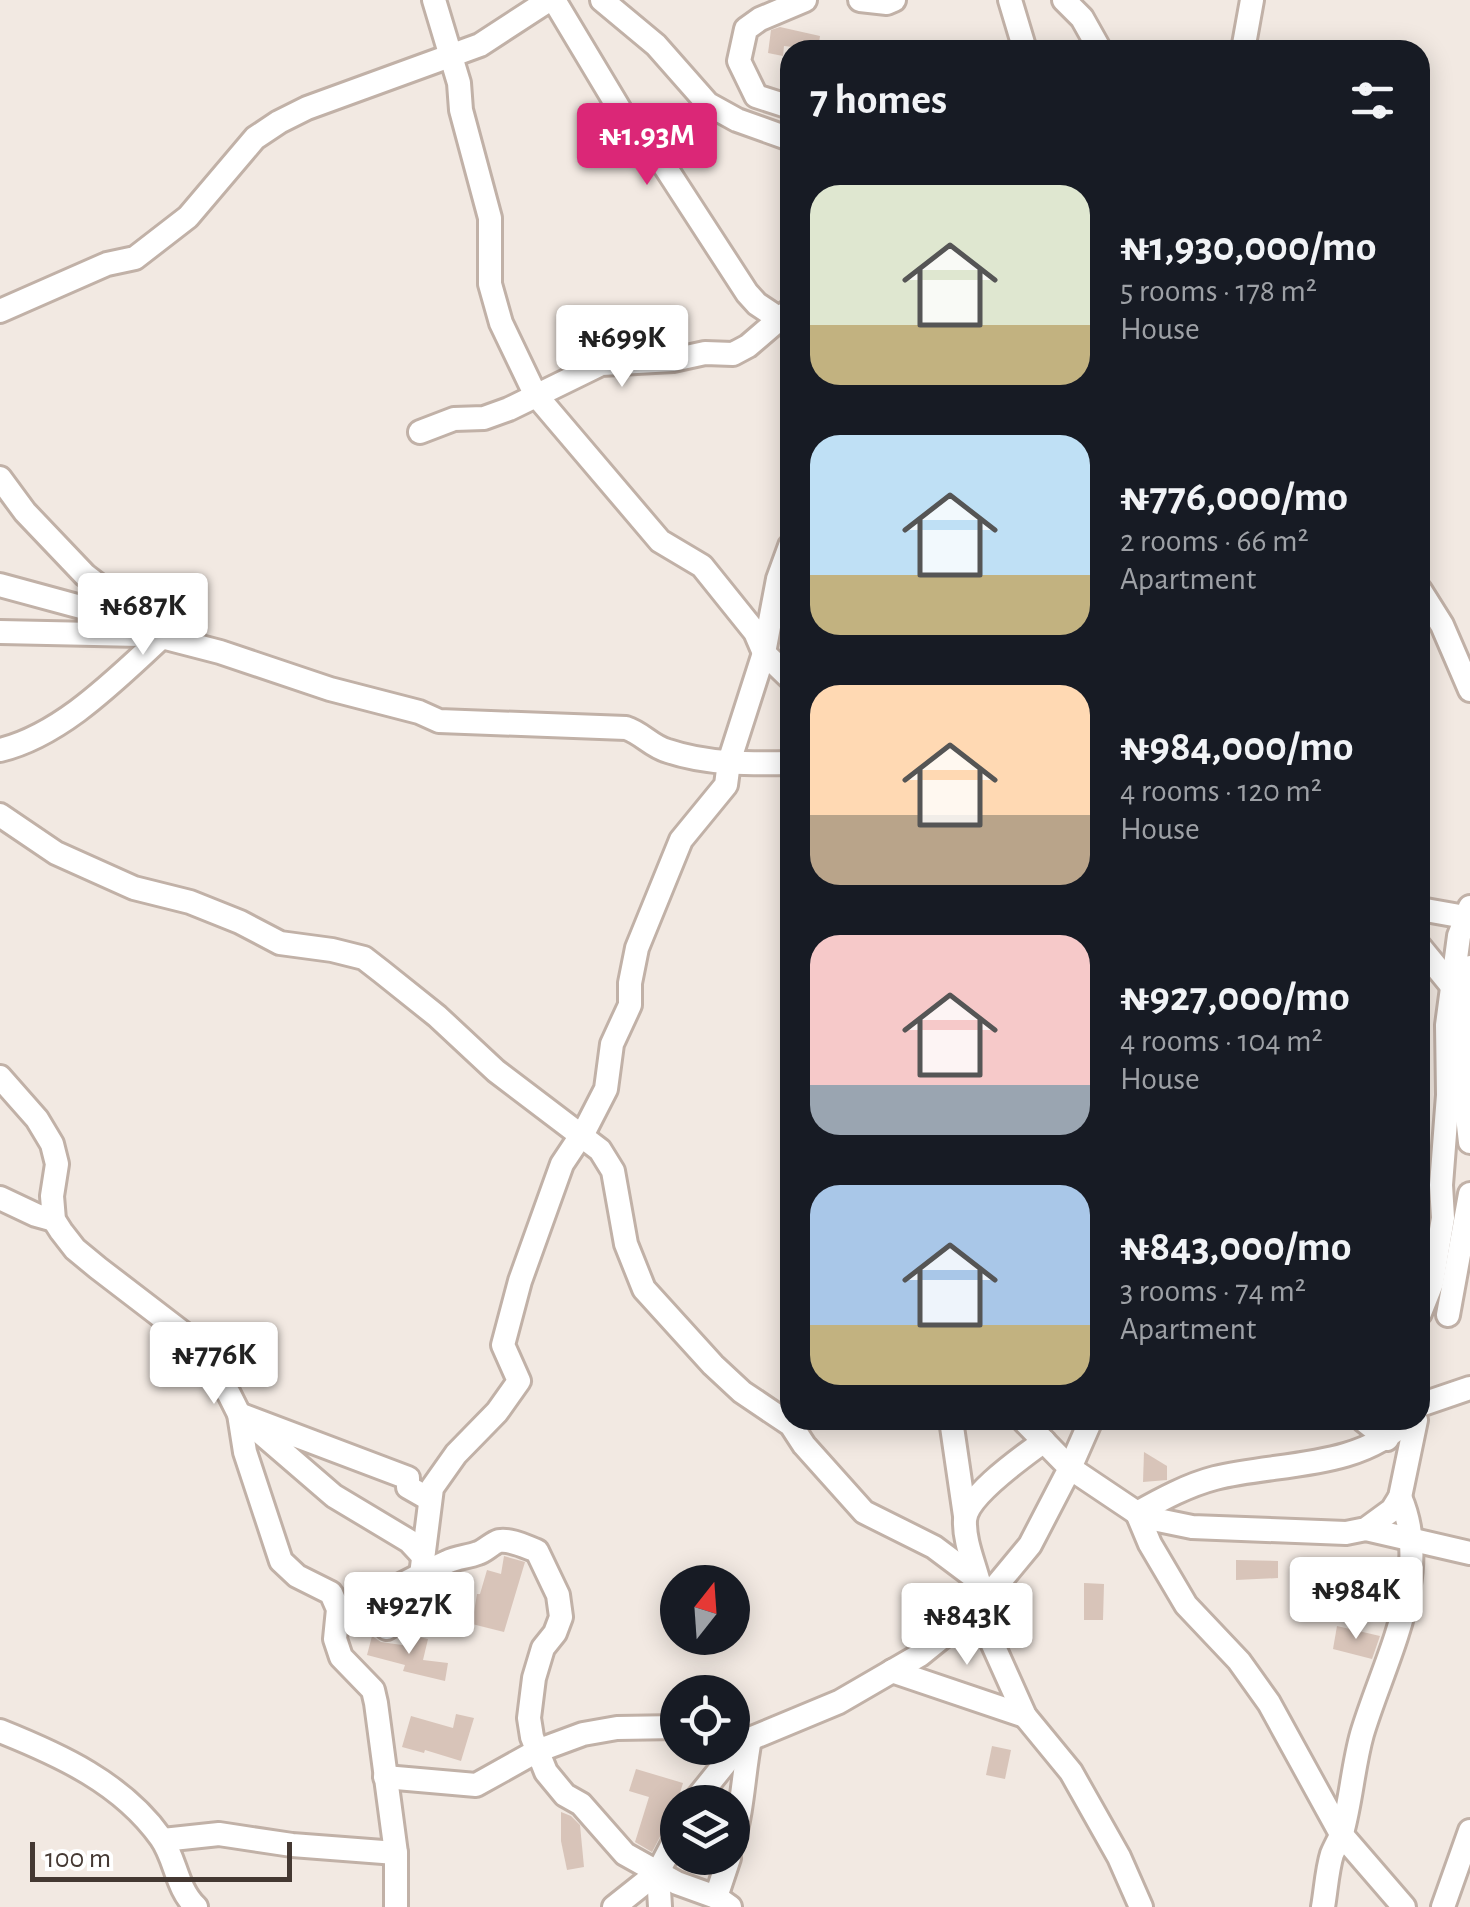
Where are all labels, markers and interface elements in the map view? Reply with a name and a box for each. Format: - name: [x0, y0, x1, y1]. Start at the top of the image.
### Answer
- icon: filters: [1345, 73, 1400, 128]
- text: 7 homes: [810, 79, 947, 121]
- pin: ₦1.93M: [566, 103, 728, 188]
- text: ₦1.93M: [599, 119, 695, 151]
- icon: home: [890, 225, 1010, 345]
- text: ₦1,930,000/mo: [1120, 226, 1376, 268]
- text: 5 rooms · 178 m²: [1120, 275, 1317, 307]
- pin: ₦699K: [552, 305, 692, 390]
- text: House: [1120, 313, 1200, 345]
- text: ₦699K: [578, 321, 666, 353]
- icon: home: [890, 475, 1010, 595]
- text: ₦776,000/mo: [1120, 476, 1348, 518]
- text: 2 rooms · 66 m²: [1120, 525, 1309, 557]
- text: Apartment: [1120, 563, 1256, 595]
- pin: ₦687K: [73, 573, 213, 658]
- text: ₦687K: [100, 589, 186, 621]
- icon: home: [890, 725, 1010, 845]
- text: ₦984,000/mo: [1120, 726, 1354, 768]
- text: 4 rooms · 120 m²: [1120, 775, 1322, 807]
- text: House: [1120, 813, 1200, 845]
- icon: home: [890, 975, 1010, 1095]
- text: ₦927,000/mo: [1120, 976, 1350, 1018]
- text: 4 rooms · 104 m²: [1120, 1025, 1323, 1057]
- text: House: [1120, 1063, 1200, 1095]
- icon: home: [890, 1225, 1010, 1345]
- text: ₦843,000/mo: [1120, 1226, 1351, 1268]
- text: 3 rooms · 74 m²: [1120, 1275, 1306, 1307]
- text: Apartment: [1120, 1313, 1256, 1345]
- pin: ₦776K: [144, 1322, 284, 1407]
- text: ₦776K: [172, 1338, 256, 1370]
- pin: ₦984K: [1286, 1557, 1426, 1642]
- north arrow: [660, 1565, 750, 1655]
- map controls: [660, 1565, 750, 1875]
- pin: ₦927K: [339, 1572, 479, 1657]
- text: ₦984K: [1312, 1573, 1400, 1605]
- pin: ₦843K: [897, 1583, 1037, 1668]
- text: ₦927K: [366, 1588, 452, 1620]
- text: ₦843K: [924, 1599, 1010, 1631]
- button: locate: [660, 1675, 750, 1765]
- button: layers: [660, 1785, 750, 1875]
- scale bar: [30, 1837, 292, 1882]
- text: 100 m: [45, 1845, 111, 1873]

